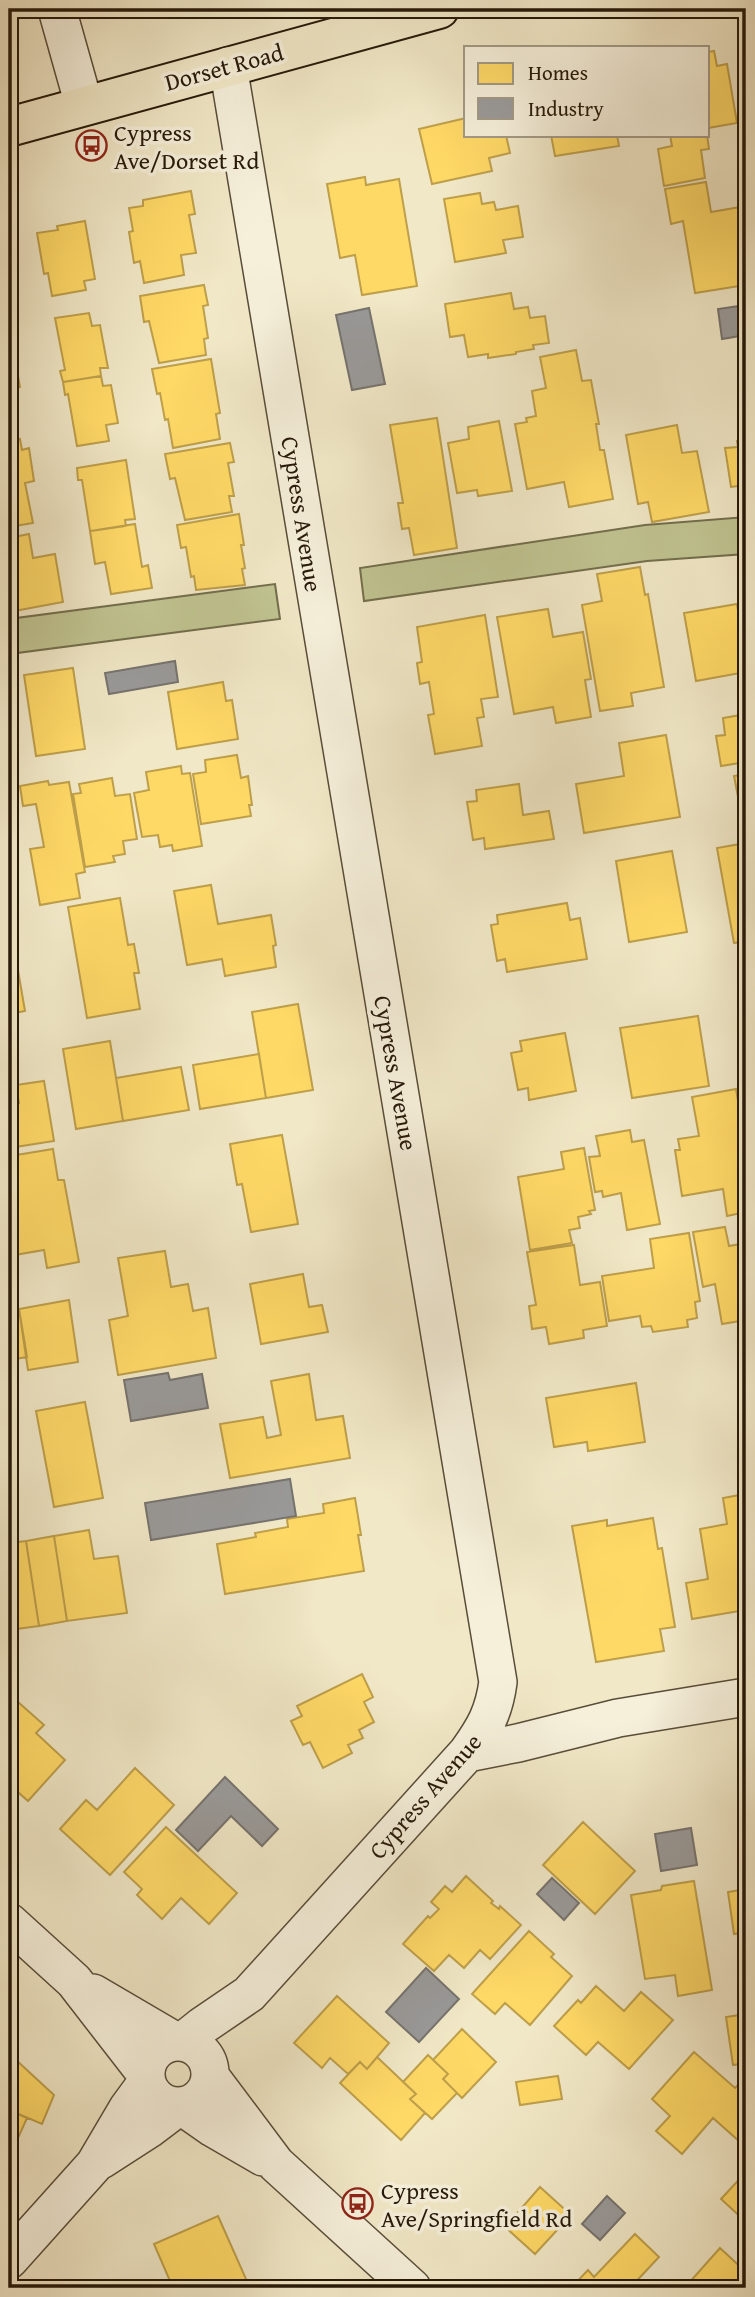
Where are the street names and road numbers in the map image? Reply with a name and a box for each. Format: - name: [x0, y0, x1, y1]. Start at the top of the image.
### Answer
- street label: Dorset Road: [161, 34, 287, 100]
- street label: Cypress Avenue: [272, 434, 332, 594]
- street label: Cypress Avenue: [365, 993, 427, 1153]
- street label: Cypress Avenue: [360, 1725, 490, 1867]

